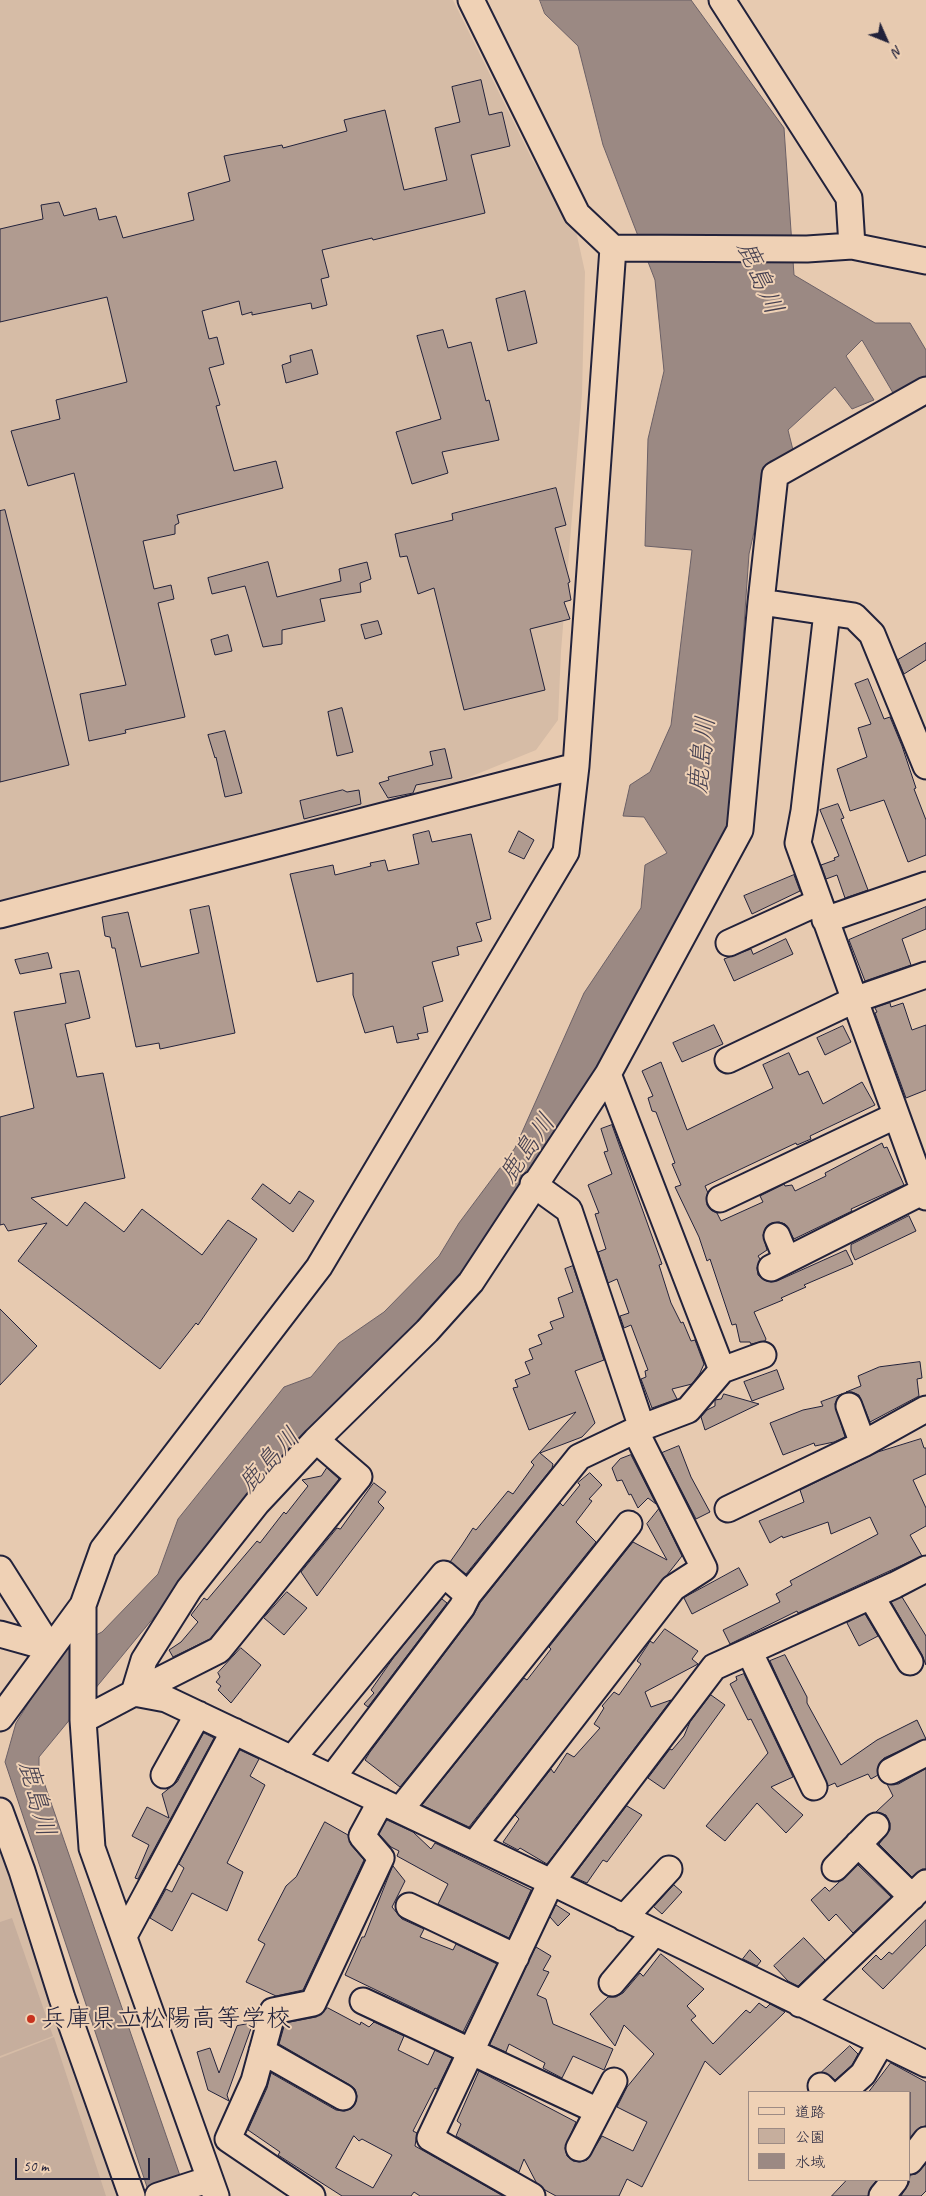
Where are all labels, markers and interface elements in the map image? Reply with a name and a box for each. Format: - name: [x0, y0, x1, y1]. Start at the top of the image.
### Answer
- north arrow: [861, 15, 911, 65]
- text: N: [888, 42, 906, 60]
- water label: 鹿島川: [729, 236, 789, 320]
- water label: 鹿島川: [683, 715, 723, 795]
- water label: 鹿島川: [493, 1108, 563, 1190]
- water label: 鹿島川: [232, 1422, 308, 1500]
- water label: 鹿島川: [11, 1757, 61, 1841]
- place label: 兵庫県立松陽高等学校: [41, 2004, 291, 2034]
- marker: 兵庫県立松陽高等学校: [25, 2013, 37, 2025]
- legend: [748, 2091, 911, 2181]
- text: 道路: [795, 2103, 825, 2122]
- text: 公園: [795, 2128, 825, 2147]
- scale bar: [18, 2148, 152, 2180]
- text: 水域: [795, 2153, 825, 2172]
- text: 50 m: [23, 2157, 49, 2176]

